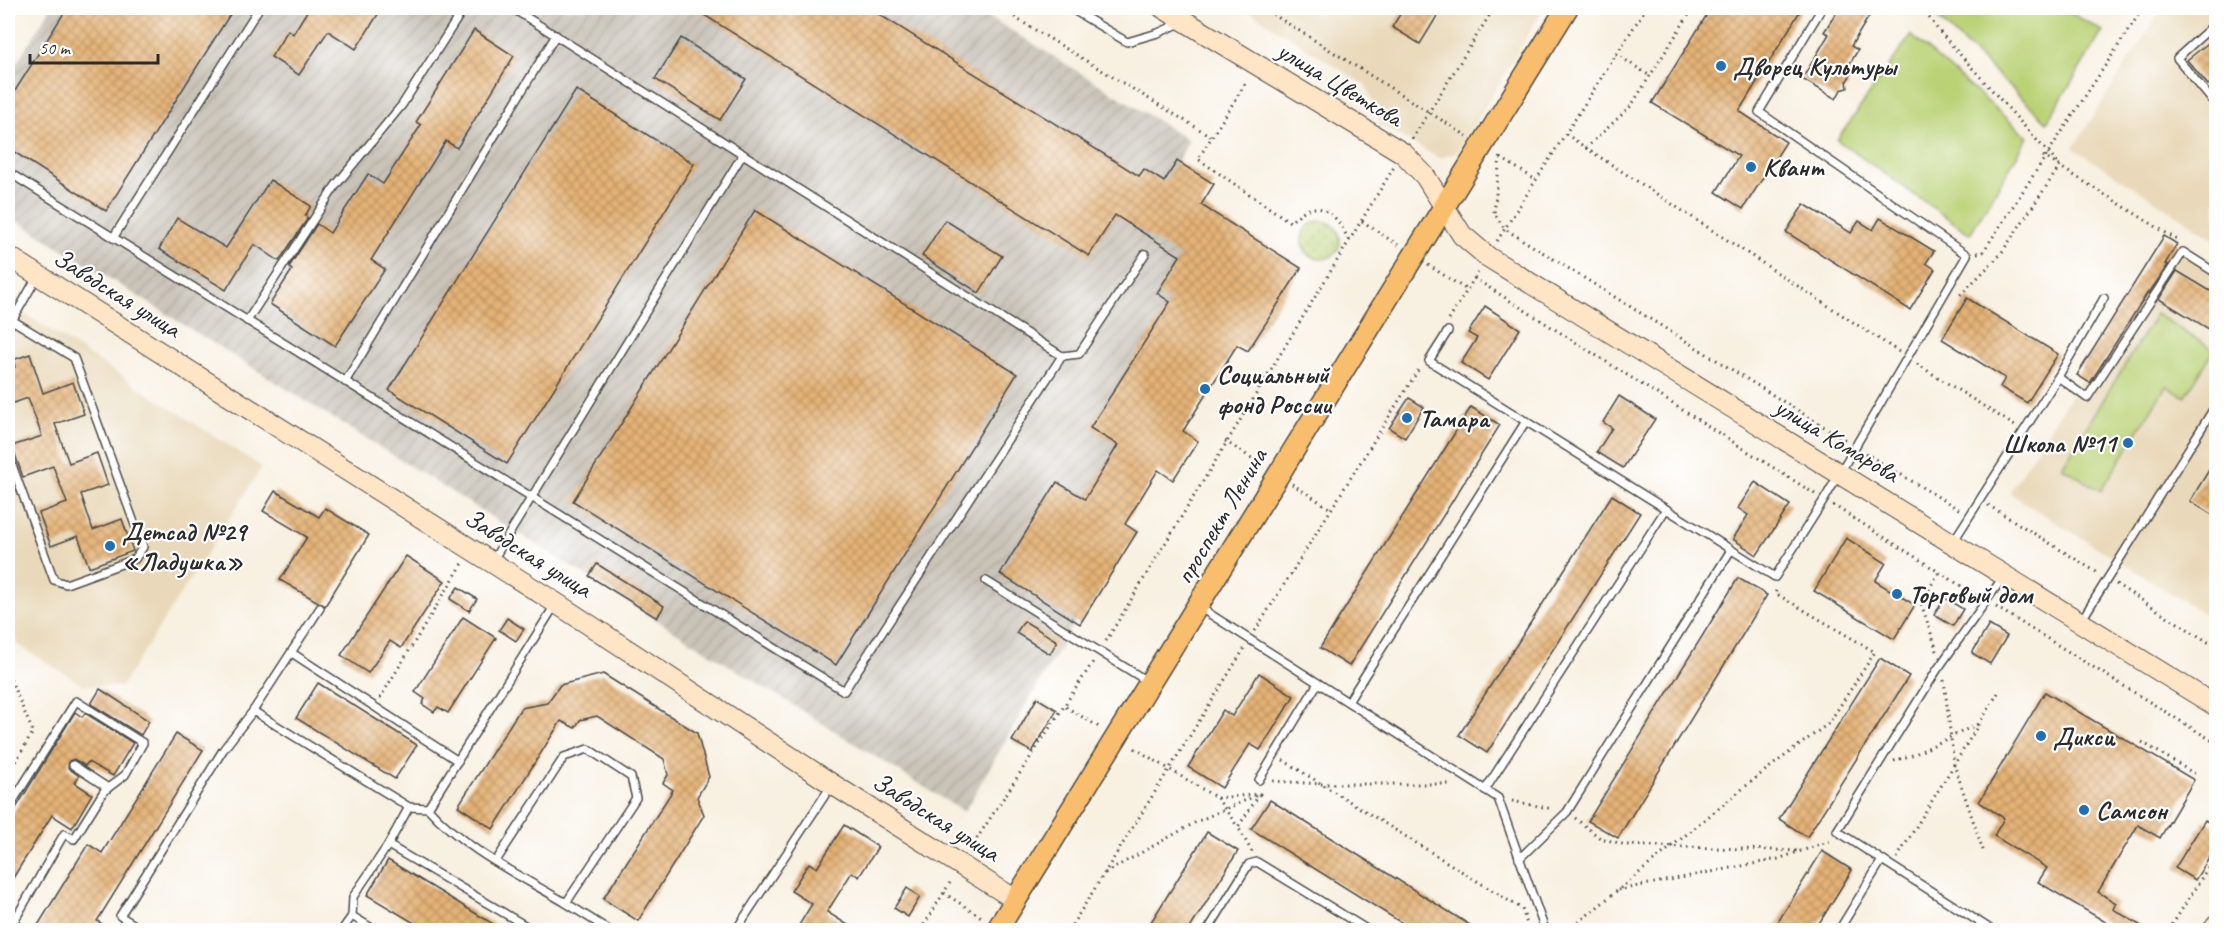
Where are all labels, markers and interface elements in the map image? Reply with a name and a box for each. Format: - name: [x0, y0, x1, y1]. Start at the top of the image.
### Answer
- scale bar: [30, 27, 158, 65]
- street label: улица Цветкова: [1270, 33, 1411, 135]
- text: 50 m: [39, 37, 72, 59]
- place label: Дворец Культуры: [1733, 50, 1899, 83]
- marker: Дворец Культуры: [1714, 59, 1728, 73]
- place label: Квант: [1763, 151, 1825, 184]
- marker: Квант: [1744, 160, 1758, 174]
- street label: Заводская улица: [47, 241, 188, 346]
- place label: Социальный фонд России: [1217, 358, 1333, 421]
- marker: Социальный фонд России: [1198, 382, 1212, 396]
- street label: улица Комарова: [1767, 389, 1906, 491]
- place label: Тамара: [1419, 402, 1491, 435]
- marker: Тамара: [1400, 411, 1414, 425]
- place label: Школа №11: [2003, 427, 2119, 460]
- marker: Школа №11: [2121, 436, 2135, 450]
- street label: проспект Ленина: [1168, 441, 1275, 590]
- street label: Заводская улица: [458, 501, 599, 606]
- place label: Детсад №29 «Ладушка»: [122, 515, 249, 578]
- marker: Детсад №29 «Ладушка»: [103, 539, 117, 553]
- place label: Торговый дом: [1909, 578, 2034, 611]
- marker: Торговый дом: [1890, 587, 1904, 601]
- place label: Дикси: [2053, 720, 2116, 753]
- marker: Дикси: [2034, 729, 2048, 743]
- street label: Заводская улица: [866, 765, 1007, 870]
- place label: Самсон: [2096, 794, 2169, 827]
- marker: Самсон: [2077, 803, 2091, 817]

